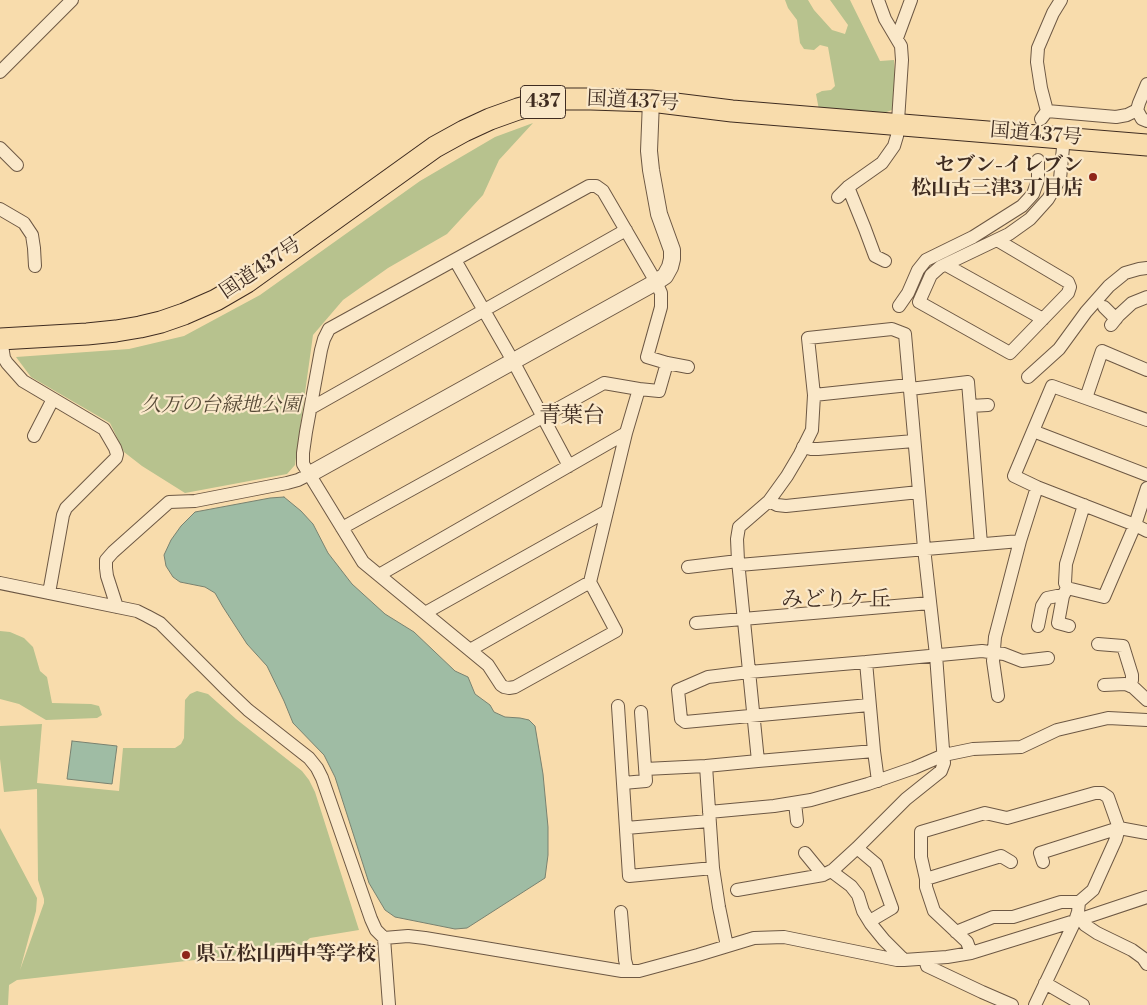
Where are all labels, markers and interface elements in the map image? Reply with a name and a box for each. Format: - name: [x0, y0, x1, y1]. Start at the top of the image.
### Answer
- road number: 437: [520, 85, 566, 118]
- street label: 国道437号: [586, 88, 680, 116]
- street label: 国道437号: [989, 119, 1083, 151]
- place label: セブン-イレブン 松山古三津3丁目店: [911, 154, 1083, 201]
- marker: セブン-イレブン 松山古三津3丁目店: [1087, 171, 1099, 183]
- street label: 国道437号: [216, 233, 306, 305]
- park label: 久万の台緑地公園: [141, 394, 301, 418]
- district label: 青葉台: [539, 404, 605, 430]
- district label: みどりケ丘: [781, 588, 891, 614]
- place label: 県立松山西中等学校: [196, 943, 376, 967]
- marker: 県立松山西中等学校: [180, 949, 192, 961]

